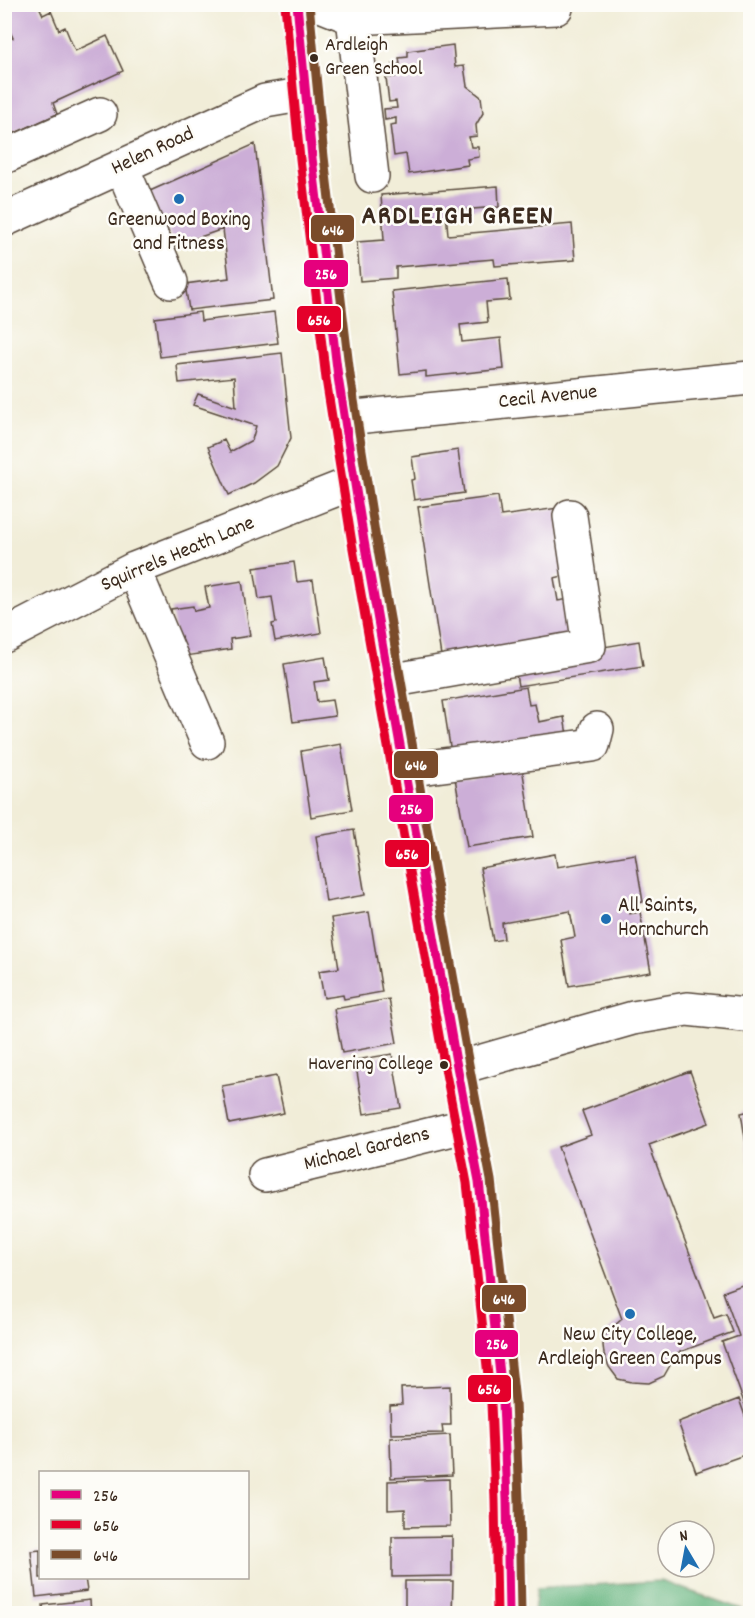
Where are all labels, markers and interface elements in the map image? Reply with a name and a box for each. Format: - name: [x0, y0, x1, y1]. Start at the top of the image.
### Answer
- place label: Ardleigh Green School: [325, 32, 423, 84]
- marker: Ardleigh Green School: [308, 52, 320, 64]
- street label: Helen Road: [107, 120, 199, 184]
- marker: Greenwood Boxing and Fitness: [172, 192, 186, 206]
- district label: ARDLEIGH GREEN: [362, 198, 554, 237]
- place label: Greenwood Boxing and Fitness: [107, 206, 251, 260]
- line badge: 646: [310, 214, 355, 243]
- text: 646: [322, 220, 344, 243]
- line badge: 256: [303, 259, 349, 288]
- text: 256: [315, 264, 337, 287]
- line badge: 656: [296, 305, 342, 333]
- text: 656: [307, 310, 331, 333]
- street label: Cecil Avenue: [497, 378, 599, 418]
- street label: Squirrels Heath Lane: [96, 509, 260, 601]
- line badge: 646: [393, 750, 439, 779]
- text: 646: [405, 755, 427, 778]
- line badge: 256: [388, 794, 434, 823]
- text: 256: [400, 799, 422, 822]
- line badge: 656: [384, 839, 430, 868]
- text: 656: [395, 844, 419, 867]
- place label: All Saints, Hornchurch: [618, 892, 709, 946]
- marker: All Saints, Hornchurch: [599, 912, 613, 926]
- place label: Havering College: [308, 1051, 433, 1079]
- marker: Havering College: [438, 1059, 450, 1071]
- street label: Michael Gardens: [301, 1120, 433, 1180]
- line badge: 646: [481, 1284, 527, 1313]
- text: 646: [493, 1289, 515, 1312]
- marker: New City College, Ardleigh Green Campus: [623, 1307, 637, 1321]
- place label: New City College, Ardleigh Green Campus: [538, 1321, 722, 1375]
- line badge: 256: [474, 1329, 519, 1358]
- text: 256: [486, 1334, 508, 1357]
- line badge: 656: [467, 1374, 512, 1403]
- text: 656: [477, 1379, 501, 1402]
- legend: [39, 1471, 249, 1579]
- text: 256: [93, 1485, 118, 1510]
- text: 656: [93, 1515, 119, 1540]
- north arrow: [656, 1519, 716, 1579]
- text: N: [678, 1525, 690, 1549]
- text: 646: [93, 1545, 118, 1570]

